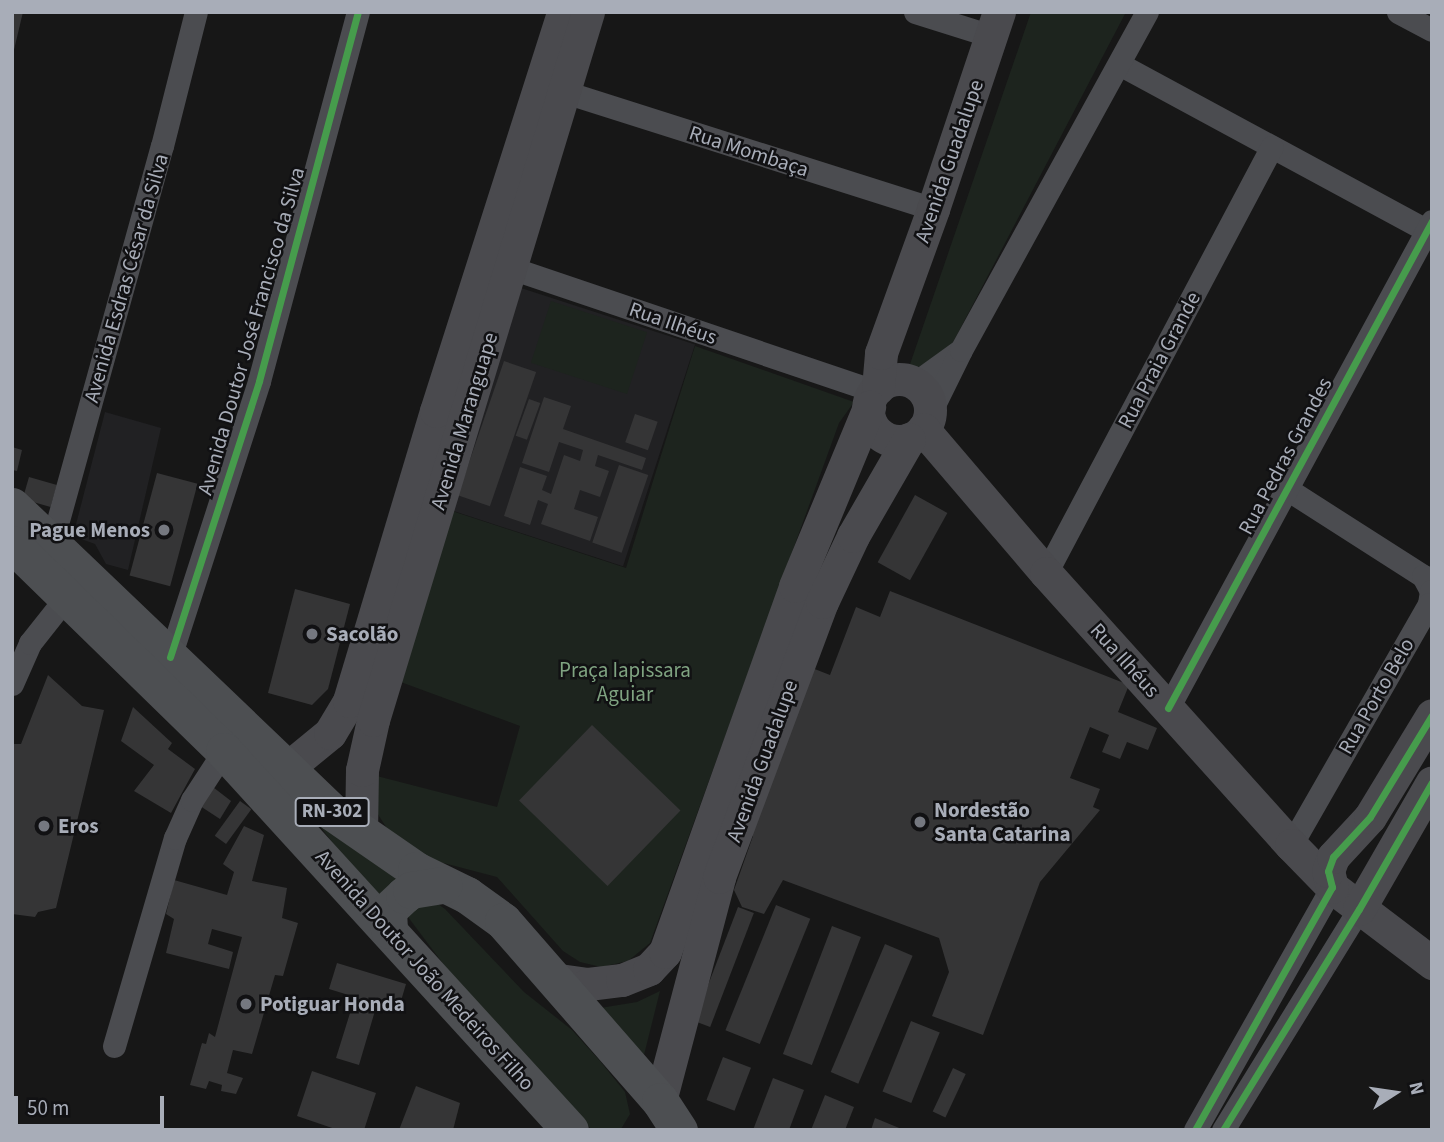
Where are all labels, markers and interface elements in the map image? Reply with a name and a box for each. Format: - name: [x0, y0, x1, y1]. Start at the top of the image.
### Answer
- street label: Avenida Guadalupe: [909, 76, 989, 246]
- street label: Rua Mombaça: [686, 120, 812, 182]
- street label: Avenida Esdras César da Silva: [78, 151, 174, 405]
- street label: Avenida Doutor José Francisco da Silva: [192, 164, 310, 498]
- street label: Rua Praia Grande: [1112, 287, 1206, 433]
- street label: Rua Ilhéus: [626, 296, 720, 350]
- street label: Avenida Maranguape: [425, 329, 503, 513]
- street label: Rua Pedras Grandes: [1233, 373, 1337, 539]
- place label: Pague Menos: [29, 517, 150, 543]
- marker: Pague Menos: [156, 522, 172, 538]
- street label: Rua Ilhéus: [1085, 618, 1165, 702]
- place label: Sacolão: [326, 621, 398, 647]
- marker: Sacolão: [304, 626, 320, 642]
- street label: Rua Porto Belo: [1333, 633, 1419, 759]
- park label: Praça Iapissara Aguiar: [559, 657, 691, 707]
- street label: Avenida Guadalupe: [721, 677, 803, 845]
- road number: RN-302: [294, 796, 370, 828]
- place label: Nordestão Santa Catarina: [934, 797, 1070, 847]
- place label: Eros: [58, 813, 99, 839]
- marker: Nordestão Santa Catarina: [912, 814, 928, 830]
- marker: Eros: [36, 818, 52, 834]
- street label: Avenida Doutor João Medeiros Filho: [310, 844, 540, 1096]
- place label: Potiguar Honda: [260, 991, 405, 1017]
- marker: Potiguar Honda: [238, 996, 254, 1012]
- north arrow: [1360, 1058, 1430, 1128]
- text: N: [1402, 1080, 1431, 1098]
- scale bar: [18, 1082, 168, 1126]
- text: 50 m: [27, 1093, 69, 1123]

